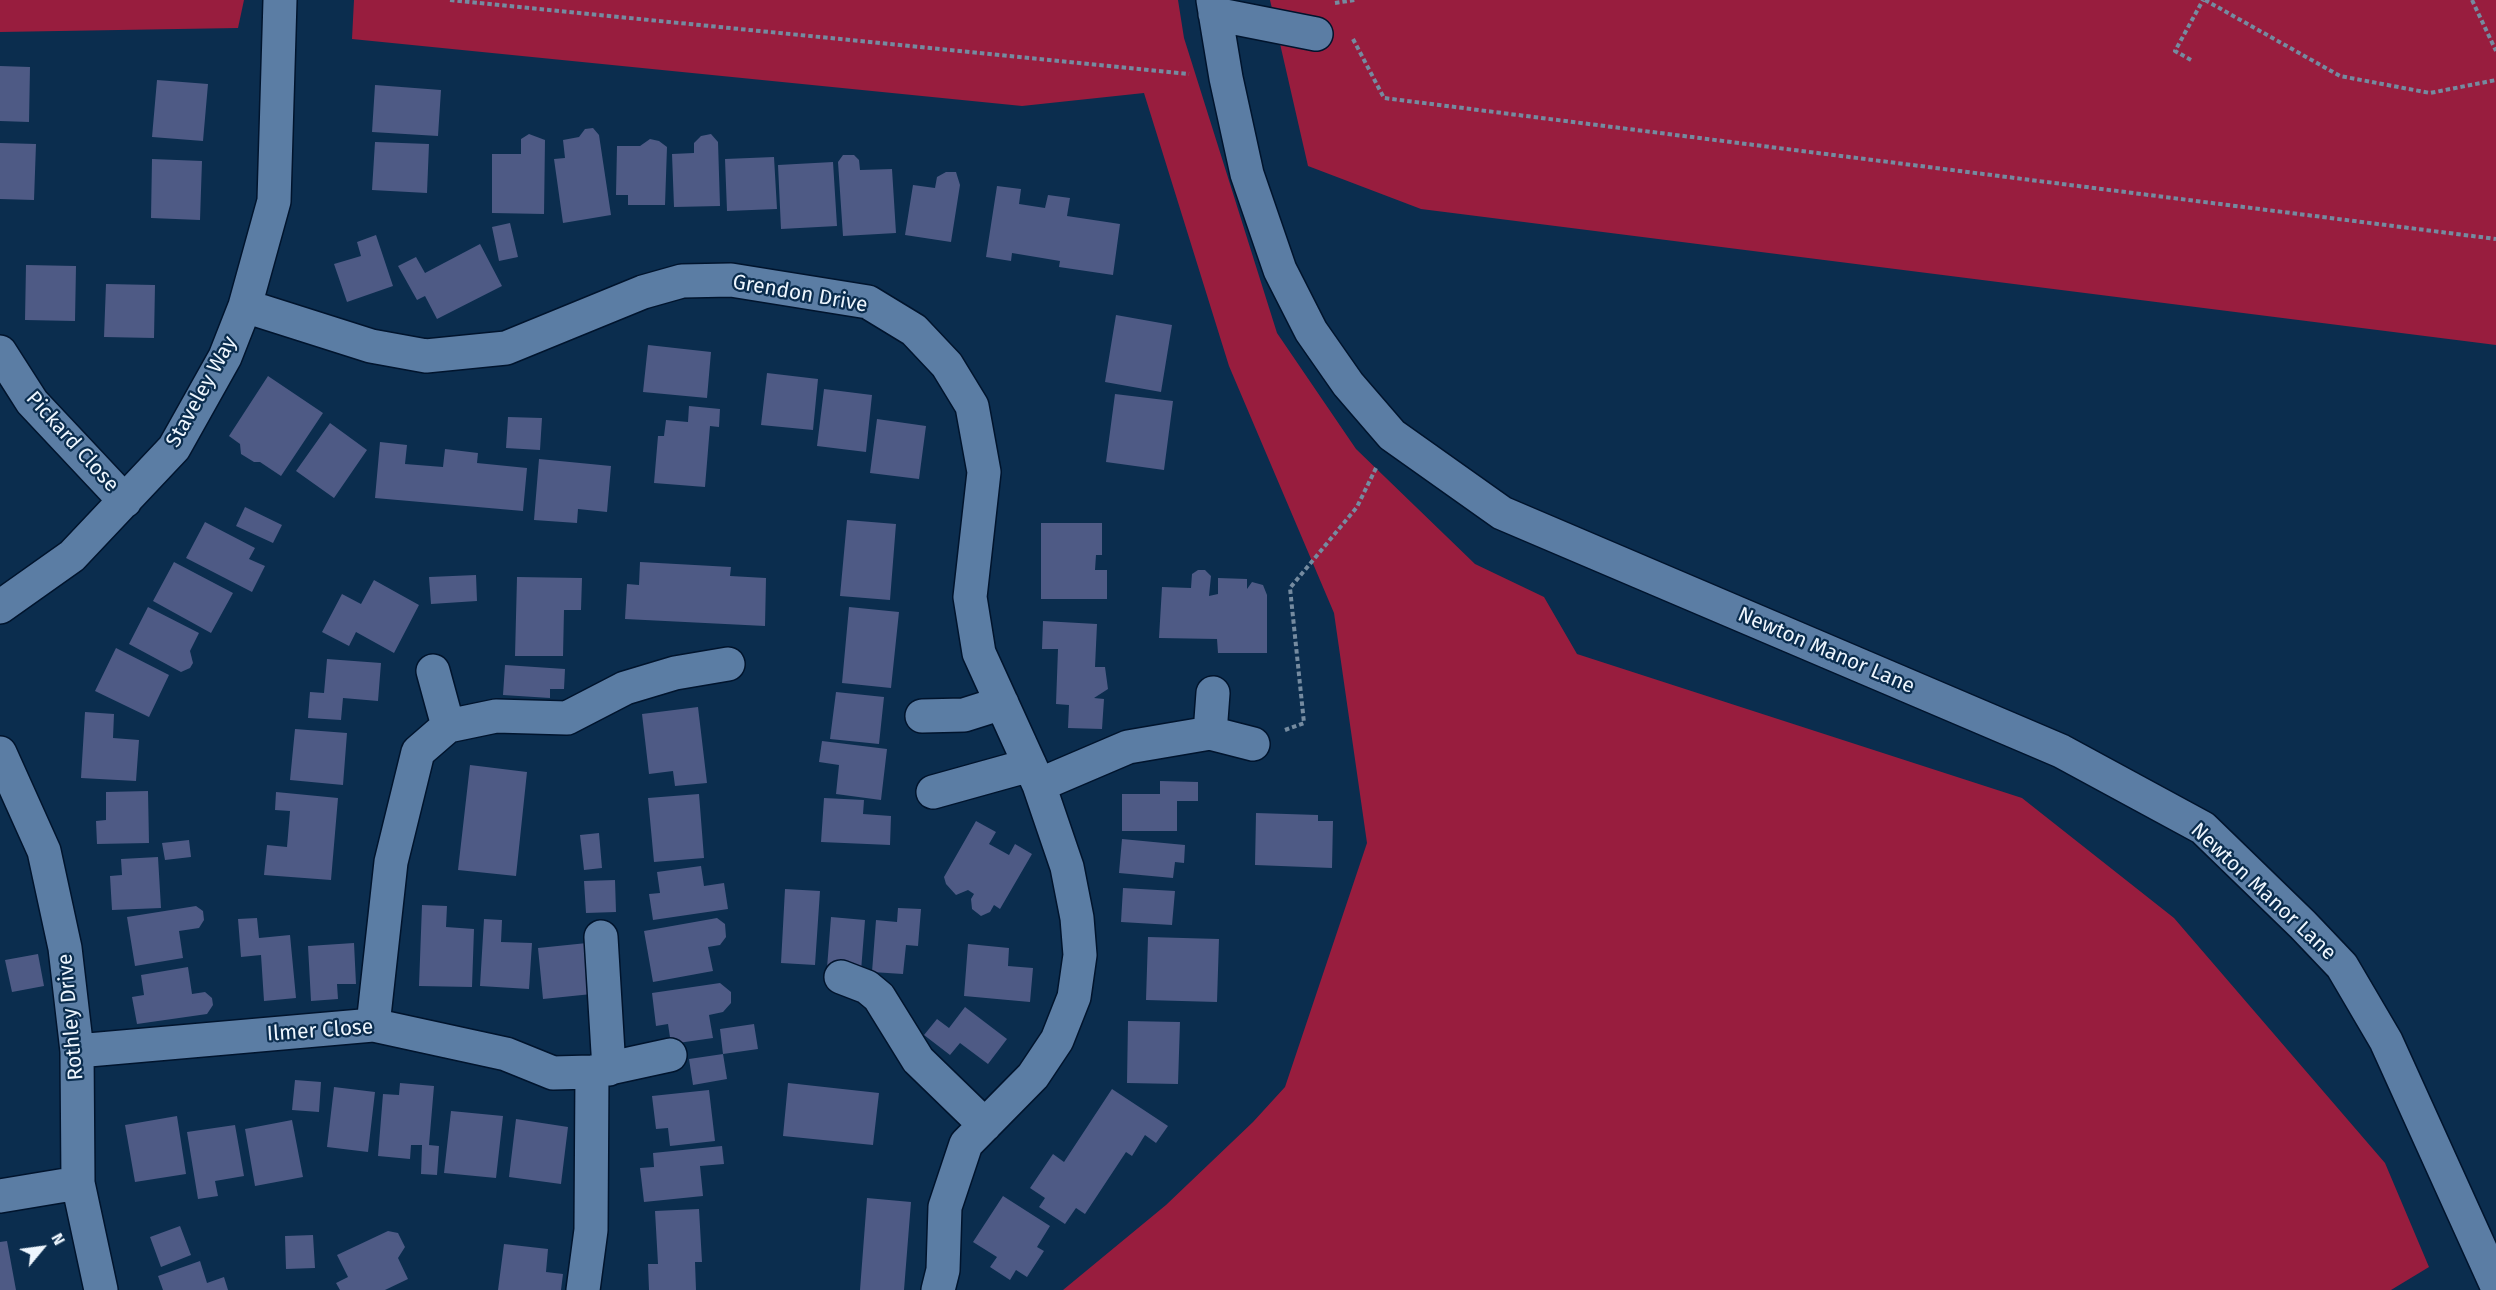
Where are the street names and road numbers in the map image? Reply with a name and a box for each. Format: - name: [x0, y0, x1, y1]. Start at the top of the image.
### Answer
- street label: Grendon Drive: [731, 270, 869, 318]
- street label: Staveley Way: [161, 332, 243, 452]
- street label: Pickard Close: [20, 386, 124, 498]
- street label: Newton Manor Lane: [1734, 602, 1918, 700]
- street label: Newton Manor Lane: [2185, 818, 2341, 966]
- street label: Rothley Drive: [53, 953, 89, 1081]
- street label: Ilmer Close: [266, 1015, 374, 1047]

